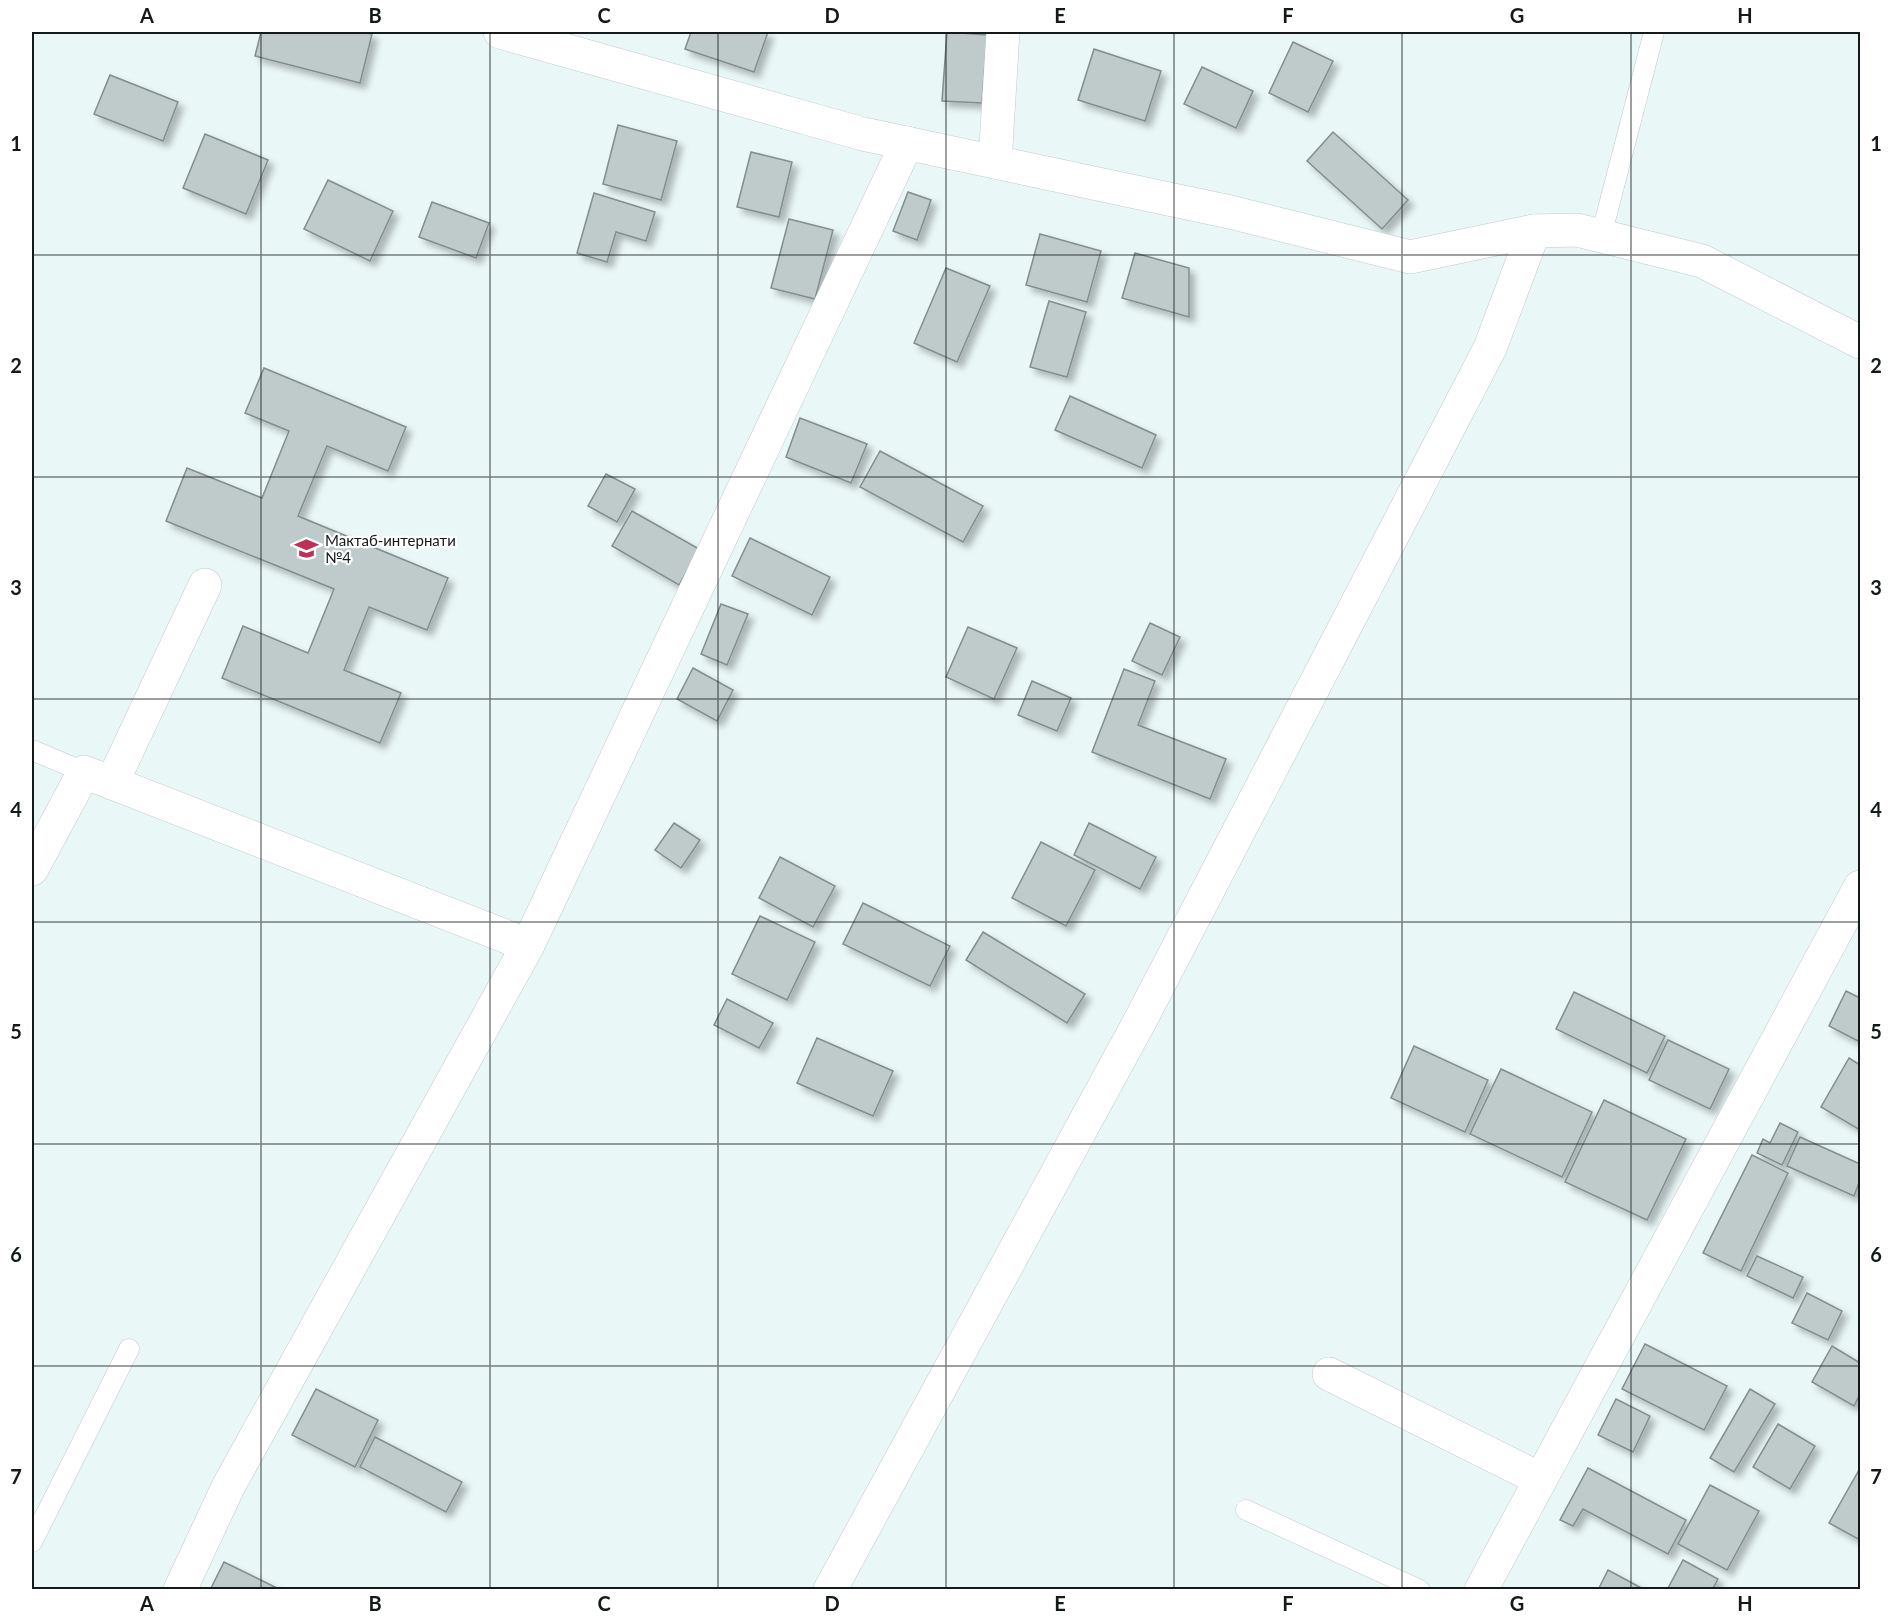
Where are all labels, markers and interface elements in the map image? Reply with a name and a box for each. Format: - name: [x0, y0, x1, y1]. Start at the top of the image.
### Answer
- text: A: [139, 3, 154, 27]
- text: B: [368, 3, 382, 27]
- text: C: [597, 3, 611, 27]
- text: D: [824, 3, 840, 27]
- text: E: [1054, 3, 1066, 27]
- text: F: [1282, 3, 1294, 27]
- text: G: [1510, 3, 1524, 27]
- text: H: [1737, 3, 1753, 27]
- text: 1: [10, 131, 22, 155]
- text: 1: [1870, 131, 1882, 155]
- text: 2: [10, 353, 22, 377]
- text: 2: [1870, 353, 1882, 377]
- place label: Мактаб-интернати №4: [325, 531, 456, 566]
- school or university icon: Мактаб-интернати №4: [294, 536, 320, 562]
- text: 3: [10, 575, 22, 599]
- text: 3: [1870, 575, 1882, 599]
- text: 4: [10, 797, 22, 821]
- text: 4: [1870, 797, 1882, 821]
- text: 5: [10, 1019, 22, 1043]
- text: 5: [1870, 1019, 1882, 1043]
- text: 6: [10, 1242, 22, 1266]
- text: 6: [1870, 1242, 1882, 1266]
- text: 7: [10, 1464, 22, 1488]
- text: 7: [1870, 1464, 1882, 1488]
- text: A: [139, 1591, 154, 1615]
- text: B: [368, 1591, 382, 1615]
- text: C: [597, 1591, 611, 1615]
- text: D: [824, 1591, 840, 1615]
- text: E: [1054, 1591, 1066, 1615]
- text: F: [1282, 1591, 1294, 1615]
- text: G: [1510, 1591, 1524, 1615]
- text: H: [1737, 1591, 1753, 1615]

